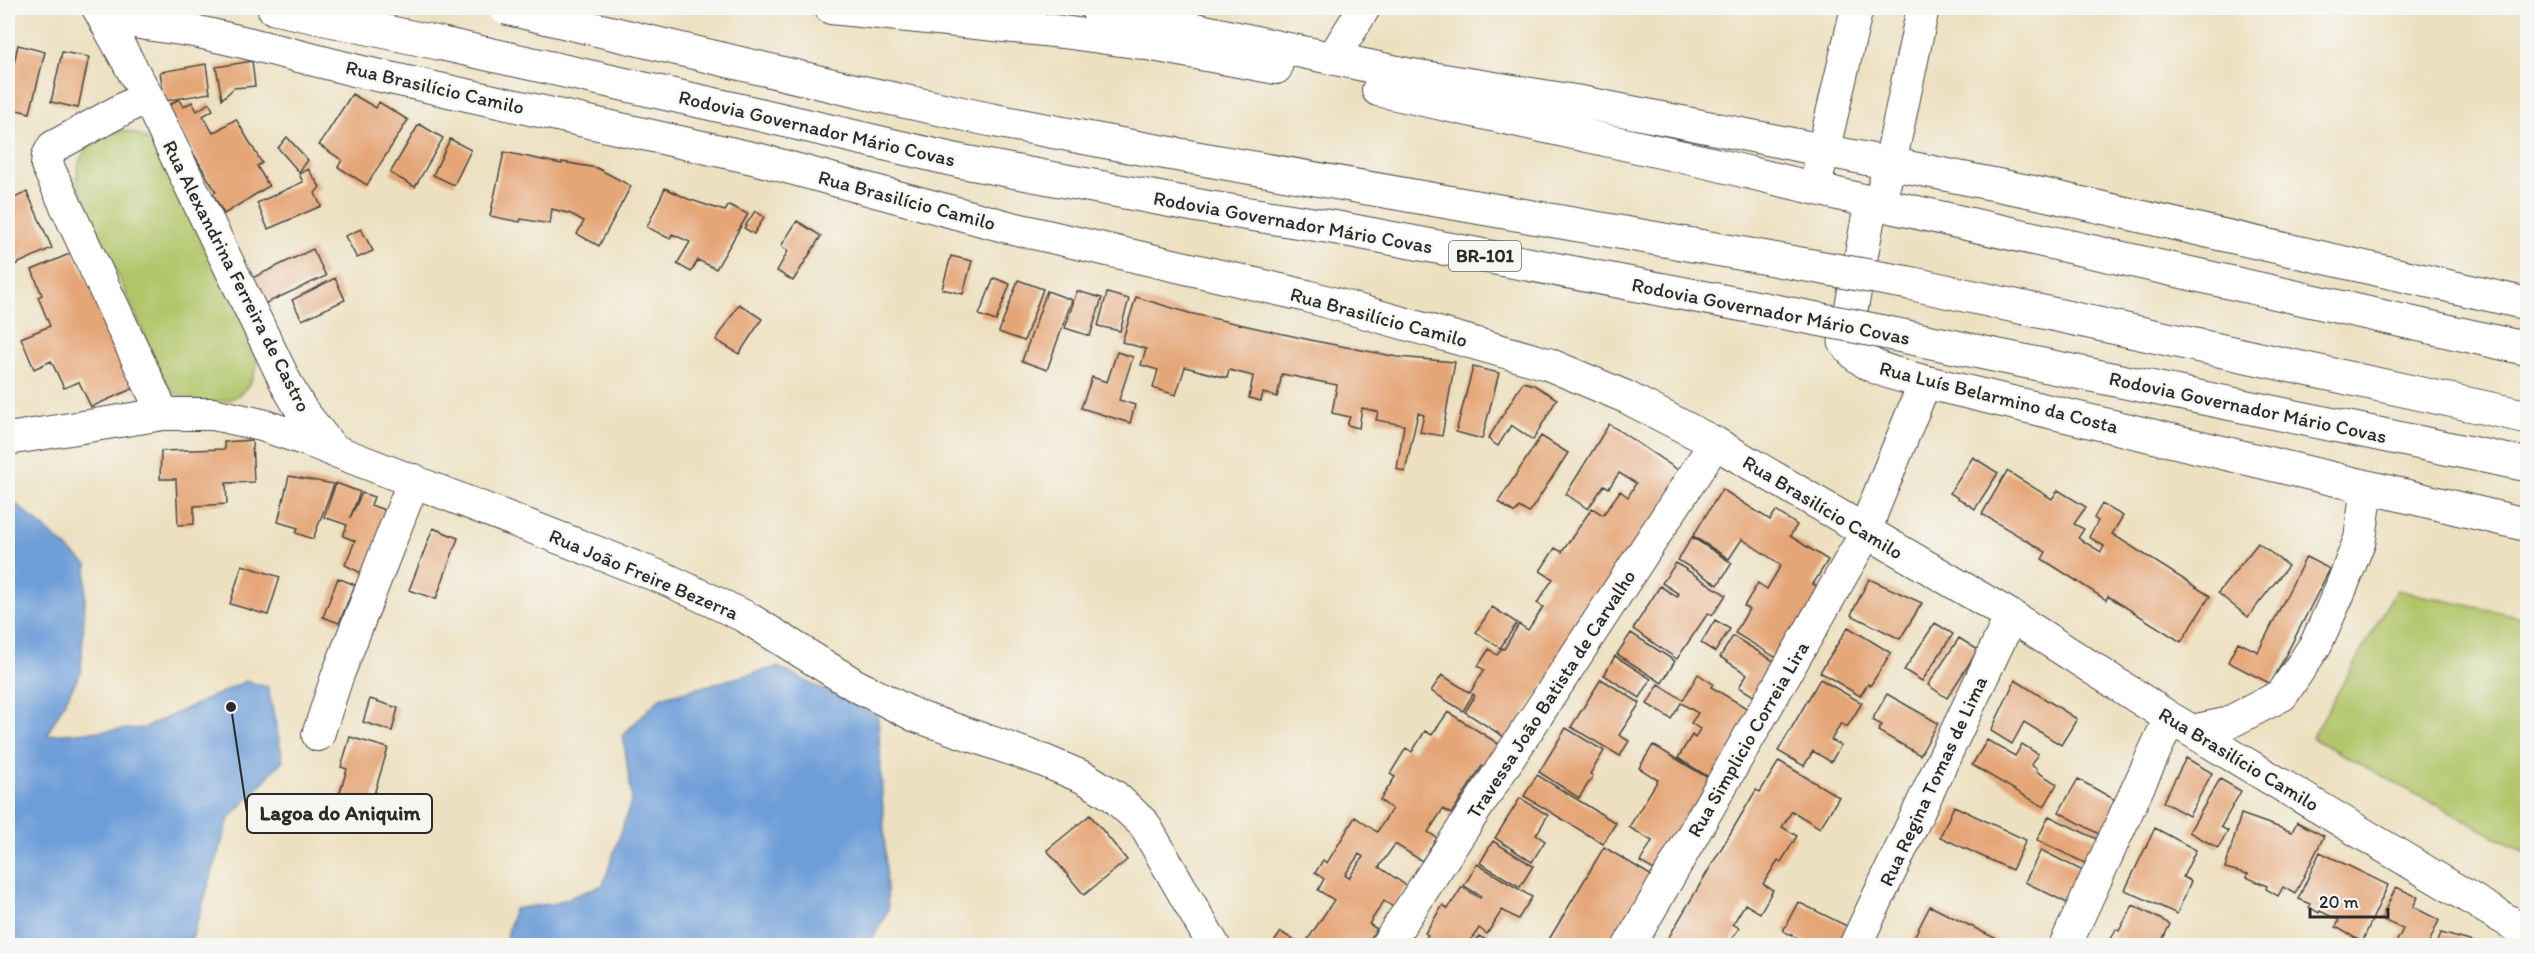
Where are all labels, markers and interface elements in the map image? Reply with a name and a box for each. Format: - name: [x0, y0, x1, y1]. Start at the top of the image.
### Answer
- street label: Rua Brasilício Camilo: [343, 55, 527, 119]
- street label: Rodovia Governador Mário Covas: [676, 84, 958, 172]
- street label: Rua Alexandrina Ferreira de Castro: [158, 136, 316, 416]
- street label: Rua Brasilício Camilo: [816, 165, 998, 235]
- street label: Rodovia Governador Mário Covas: [1152, 186, 1435, 258]
- road number: BR-101: [1449, 241, 1521, 271]
- street label: Rodovia Governador Mário Covas: [1630, 272, 1912, 350]
- street label: Rua Brasilício Camilo: [1288, 282, 1470, 352]
- street label: Rua Luís Belarmino da Costa: [1877, 356, 2122, 438]
- street label: Rodovia Governador Mário Covas: [2107, 366, 2389, 448]
- street label: Rua Brasilício Camilo: [1739, 450, 1907, 564]
- street label: Rua João Freire Bezerra: [546, 523, 743, 625]
- street label: Travessa João Batista de Carvalho: [1461, 565, 1641, 823]
- street label: Rua Simplicio Correia Lira: [1682, 636, 1814, 841]
- street label: Rua Regina Tomas de Lima: [1874, 672, 1993, 890]
- street label: Rua Brasilício Camilo: [2155, 702, 2323, 816]
- callout: Lagoa do Aniquim: [247, 794, 432, 833]
- text: Lagoa do Aniquim: [260, 800, 421, 826]
- scale bar: [2310, 881, 2388, 919]
- text: 20 m: [2319, 891, 2359, 913]

